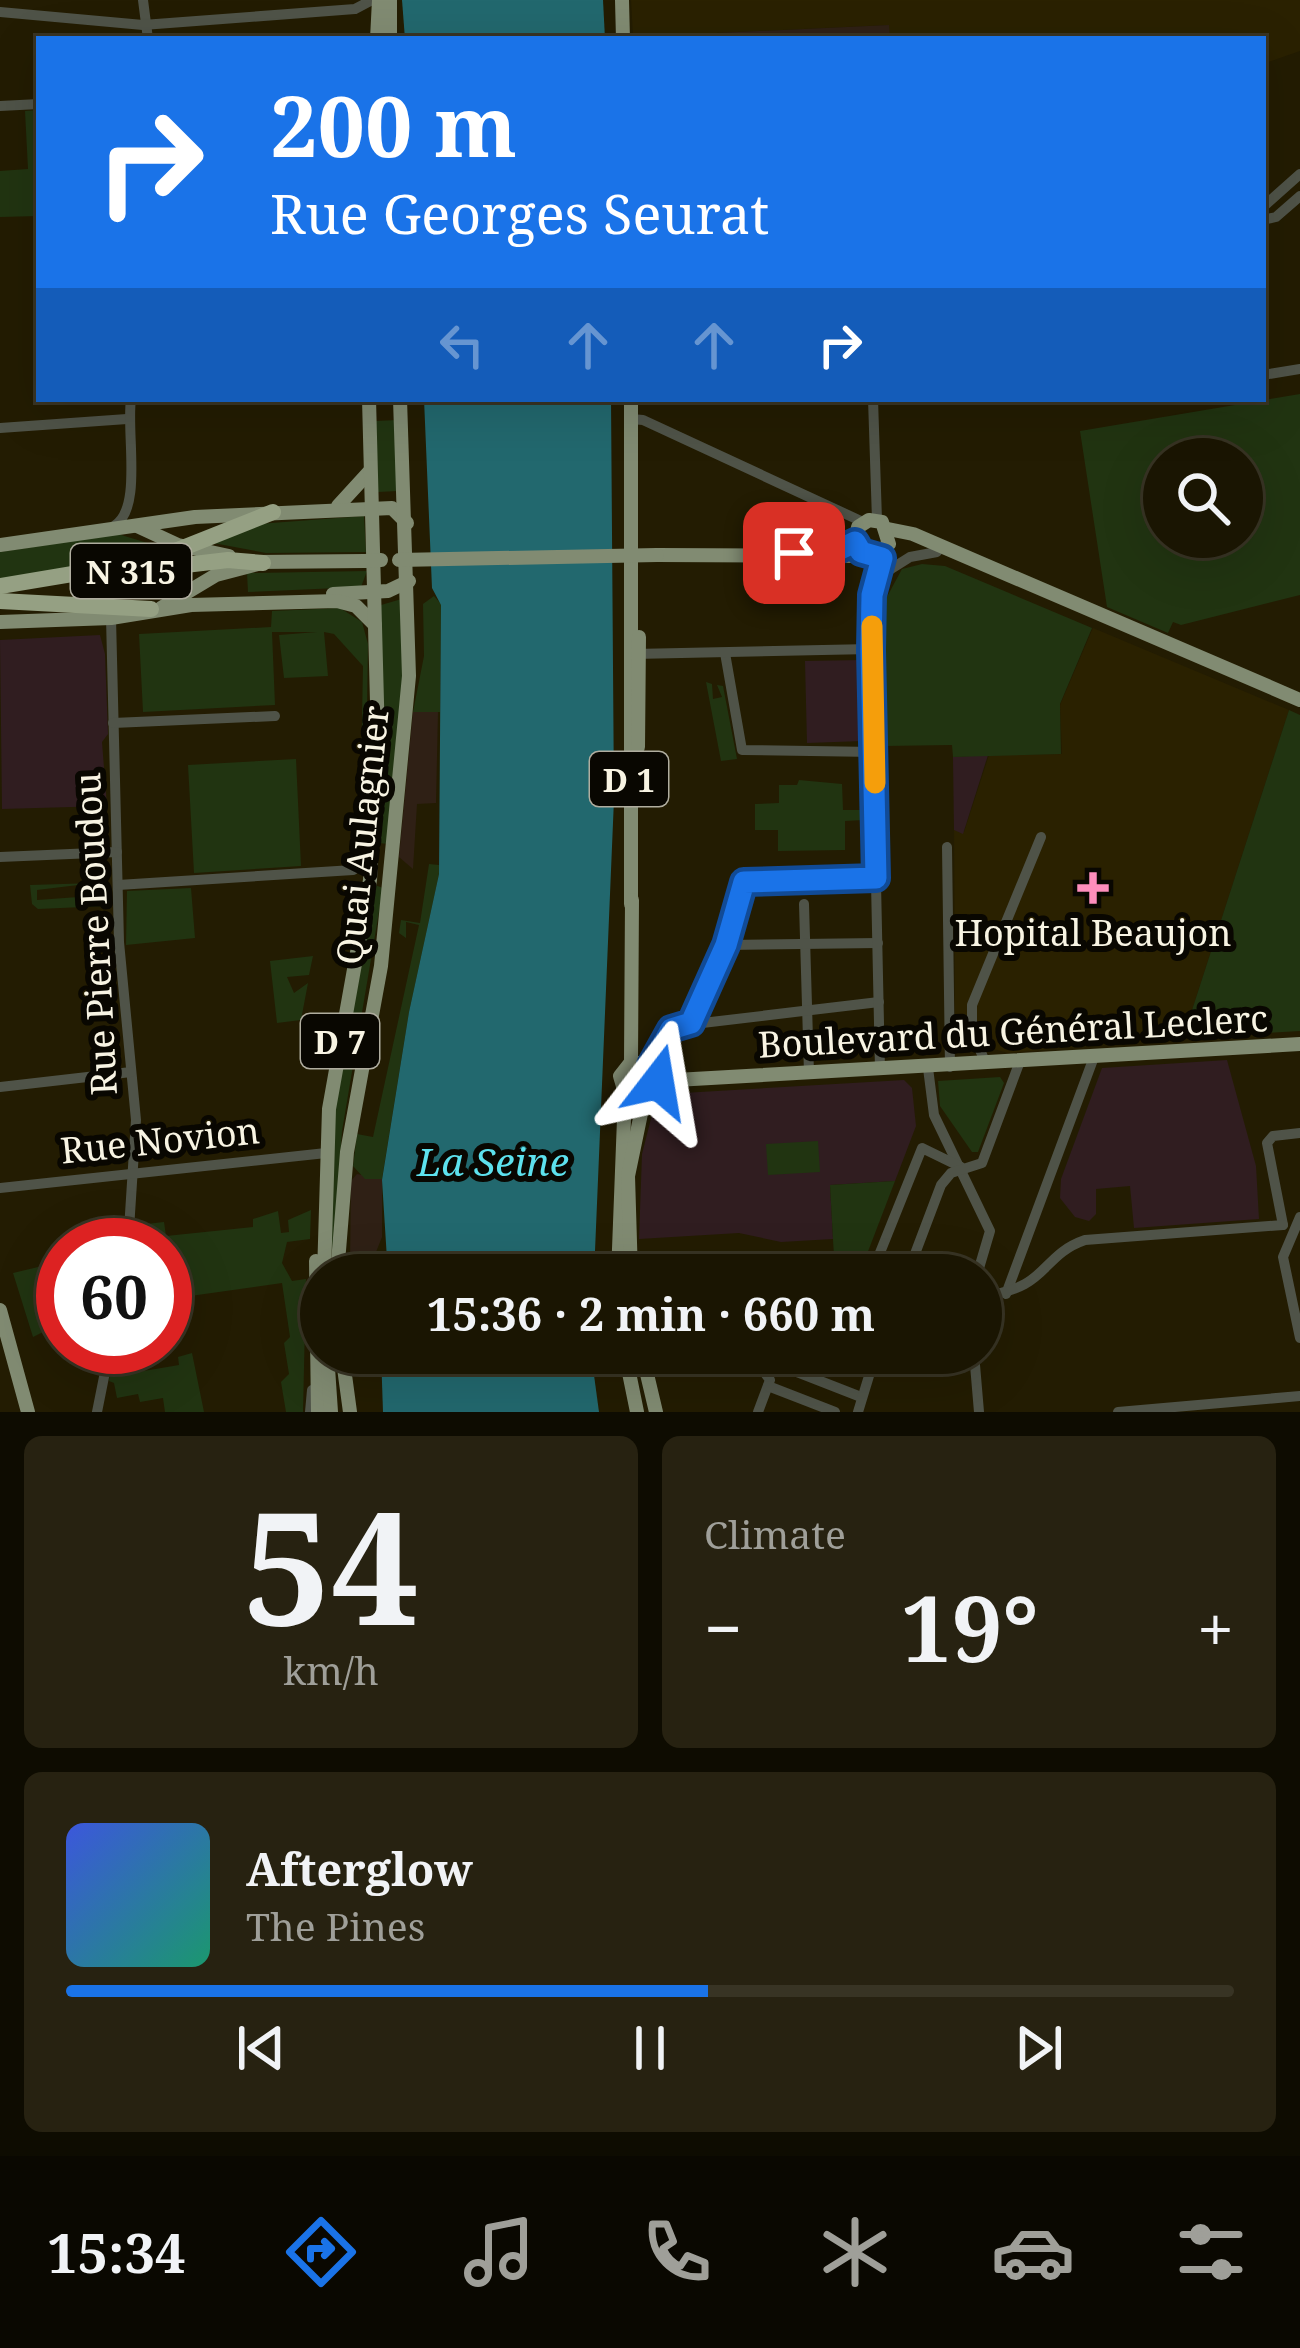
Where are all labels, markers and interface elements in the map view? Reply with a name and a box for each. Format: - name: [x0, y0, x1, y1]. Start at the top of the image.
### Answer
- text: 200 m: [270, 67, 517, 182]
- icon: right: [72, 84, 228, 240]
- text: Rue Georges Seurat: [270, 176, 769, 250]
- icon: left: [429, 312, 495, 378]
- icon: ahead: [555, 312, 621, 378]
- icon: ahead: [681, 312, 747, 378]
- icon: right: [807, 312, 873, 378]
- map controls: [1143, 438, 1263, 558]
- button: search: [1143, 438, 1263, 558]
- pin: [743, 502, 845, 604]
- icon: arrive: [761, 520, 827, 586]
- road number: N 315: [71, 544, 191, 598]
- street label: Quai Aulagnier: [324, 703, 400, 967]
- road number: D 1: [590, 752, 668, 806]
- street label: Rue Pierre Boudou: [62, 771, 128, 1097]
- marker: Hopital Beaujon: [1077, 872, 1109, 904]
- place label: Hopital Beaujon: [954, 908, 1232, 957]
- street label: Boulevard du Général Leclerc: [757, 993, 1269, 1069]
- road number: D 7: [301, 1014, 379, 1068]
- position arrow: [595, 1019, 721, 1145]
- street label: Rue Novion: [58, 1105, 262, 1175]
- water label: La Seine: [416, 1134, 569, 1187]
- speed limit sign: 60: [36, 1218, 192, 1374]
- text: 15:36 · 2 min · 660 m: [427, 1283, 875, 1344]
- text: 54: [243, 1458, 419, 1671]
- text: Climate: [704, 1507, 846, 1560]
- text: 19°: [901, 1566, 1039, 1688]
- text: −: [704, 1582, 742, 1672]
- text: +: [1197, 1582, 1234, 1672]
- text: km/h: [283, 1643, 379, 1696]
- text: Afterglow: [246, 1838, 473, 1899]
- text: The Pines: [246, 1899, 425, 1952]
- icon: previous: [228, 2015, 294, 2081]
- icon: pause: [617, 2015, 683, 2081]
- icon: next: [1006, 2015, 1072, 2081]
- icon: directions: [279, 2210, 363, 2294]
- icon: music: [457, 2210, 541, 2294]
- icon: phone: [635, 2210, 719, 2294]
- icon: climate: [813, 2210, 897, 2294]
- icon: car: [991, 2210, 1075, 2294]
- icon: filters: [1169, 2210, 1253, 2294]
- text: 15:34: [47, 2215, 185, 2289]

